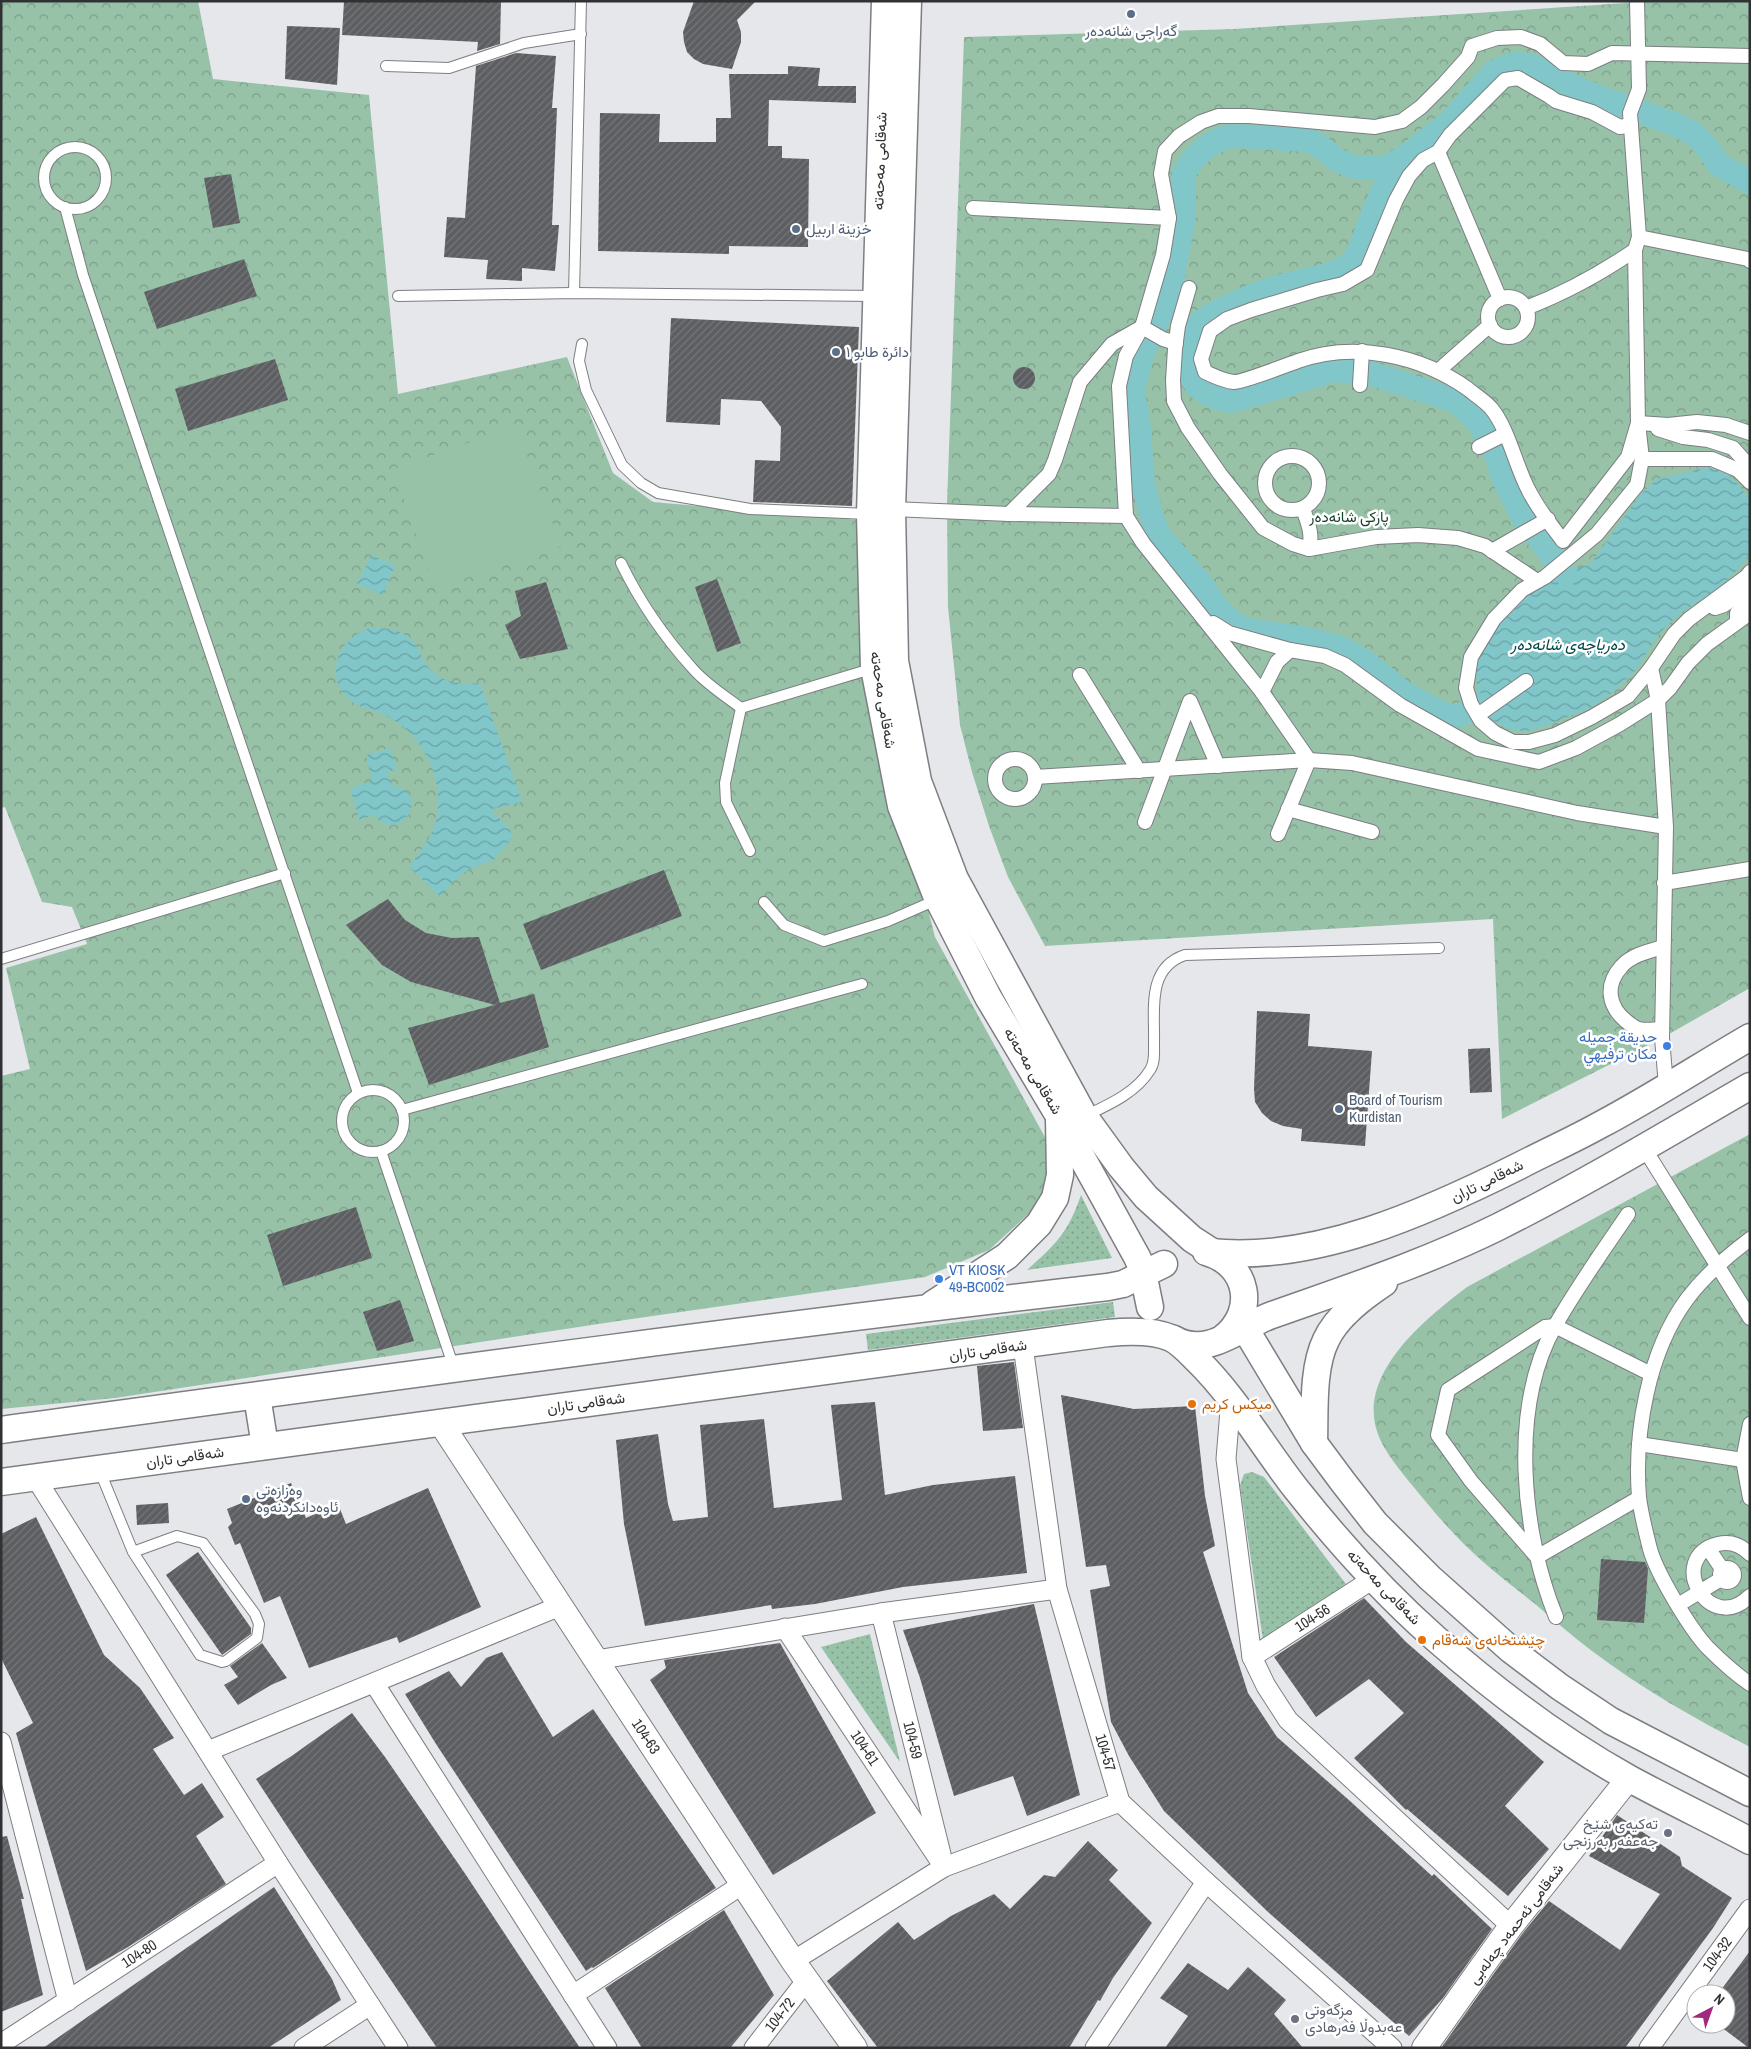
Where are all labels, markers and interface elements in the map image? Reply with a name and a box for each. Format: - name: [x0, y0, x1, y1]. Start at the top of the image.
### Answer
- marker: گەراجی شانەدەر: [1125, 8, 1137, 20]
- place label: گەراجی شانەدەر: [1084, 20, 1178, 41]
- street label: شەقامی مەحەتە: [867, 111, 892, 210]
- place label: خزينة اربيل: [806, 218, 871, 239]
- marker: خزينة اربيل: [790, 223, 802, 235]
- place label: دائرة طابو ١: [846, 341, 909, 362]
- marker: دائرة طابو ١: [830, 346, 842, 358]
- park label: پارکی شانەدەر: [1308, 506, 1389, 527]
- water label: دەریاچەی شانەدەر: [1510, 633, 1625, 656]
- street label: شەقامی مەحەتە: [865, 650, 902, 750]
- street label: شەقامی مەحەتە: [999, 1023, 1068, 1118]
- place label: حديقة جميله مكان ترفيهي: [1579, 1026, 1657, 1067]
- marker: حديقة جميله مكان ترفيهي: [1661, 1040, 1673, 1052]
- place label: Board of Tourism Kurdistan: [1349, 1089, 1442, 1127]
- marker: Board of Tourism Kurdistan: [1333, 1103, 1345, 1115]
- street label: شەقامی تاران: [1447, 1154, 1527, 1207]
- place label: VT KIOSK 49-BC002: [949, 1259, 1006, 1297]
- marker: VT KIOSK 49-BC002: [933, 1273, 945, 1285]
- street label: شەقامی تاران: [948, 1334, 1028, 1365]
- street label: شەقامی تاران: [546, 1387, 626, 1418]
- place label: ميكس كريم: [1202, 1393, 1272, 1414]
- marker: ميكس كريم: [1186, 1398, 1198, 1410]
- street label: شەقامی تاران: [145, 1441, 225, 1472]
- place label: وەزارەتی ئاوەدانکردنەوە: [256, 1479, 338, 1517]
- marker: وەزارەتی ئاوەدانکردنەوە: [240, 1493, 252, 1505]
- street label: شەقامی مەحەتە: [1343, 1544, 1426, 1629]
- street label: 104-56: [1290, 1598, 1334, 1637]
- place label: چێشتخانەی شەقام: [1432, 1629, 1545, 1650]
- marker: چێشتخانەی شەقام: [1416, 1634, 1428, 1646]
- street label: 104-63: [627, 1714, 666, 1758]
- street label: 104-59: [898, 1719, 928, 1761]
- street label: 104-61: [846, 1726, 885, 1770]
- street label: 104-57: [1090, 1731, 1121, 1774]
- place label: تەکیەی شێخ جەعفەر بەرزنجی: [1563, 1813, 1658, 1851]
- marker: تەکیەی شێخ جەعفەر بەرزنجی: [1662, 1827, 1674, 1839]
- street label: شەقامی ئەحمەد چەلەبی: [1463, 1859, 1568, 1989]
- street label: 104-32: [1697, 1932, 1737, 1976]
- street label: 104-80: [117, 1934, 161, 1973]
- north arrow: [1686, 1984, 1736, 2034]
- text: N: [1710, 1990, 1729, 2009]
- street label: 104-72: [759, 1993, 799, 2036]
- place label: مزگەوتی عەبدوڵا فەرهادی: [1305, 1999, 1402, 2037]
- marker: مزگەوتی عەبدوڵا فەرهادی: [1289, 2013, 1301, 2025]

